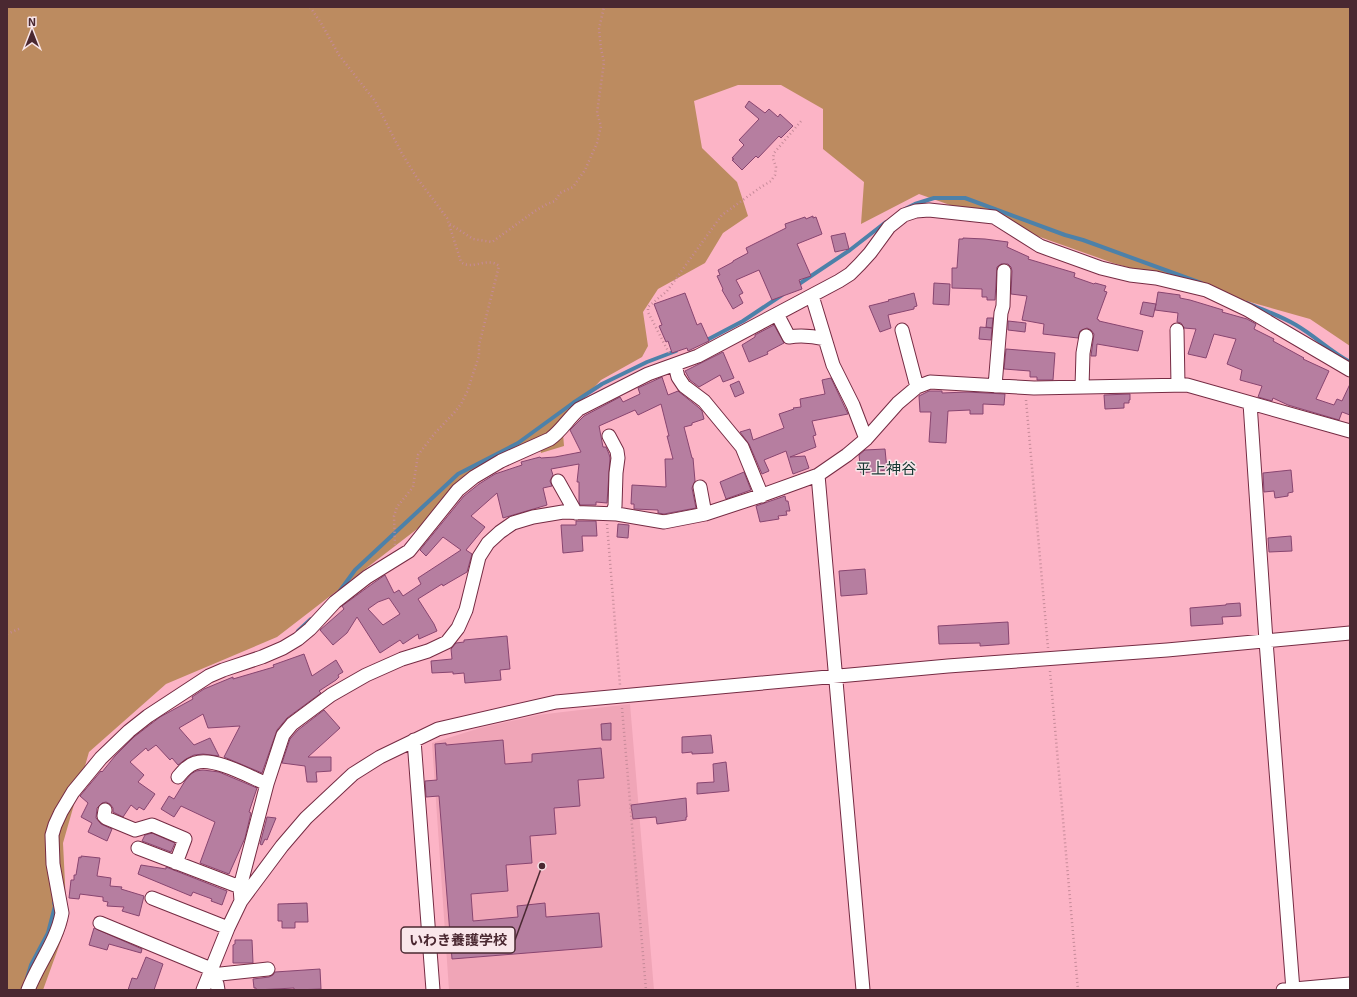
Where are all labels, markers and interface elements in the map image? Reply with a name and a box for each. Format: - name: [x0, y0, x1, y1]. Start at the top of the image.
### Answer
- north arrow: [12, 12, 52, 52]
- text: N: [28, 15, 36, 28]
- district label: 平上神谷: [856, 459, 916, 477]
- callout: いわき養護学校: [401, 927, 515, 953]
- text: いわき養護学校: [409, 931, 507, 948]

